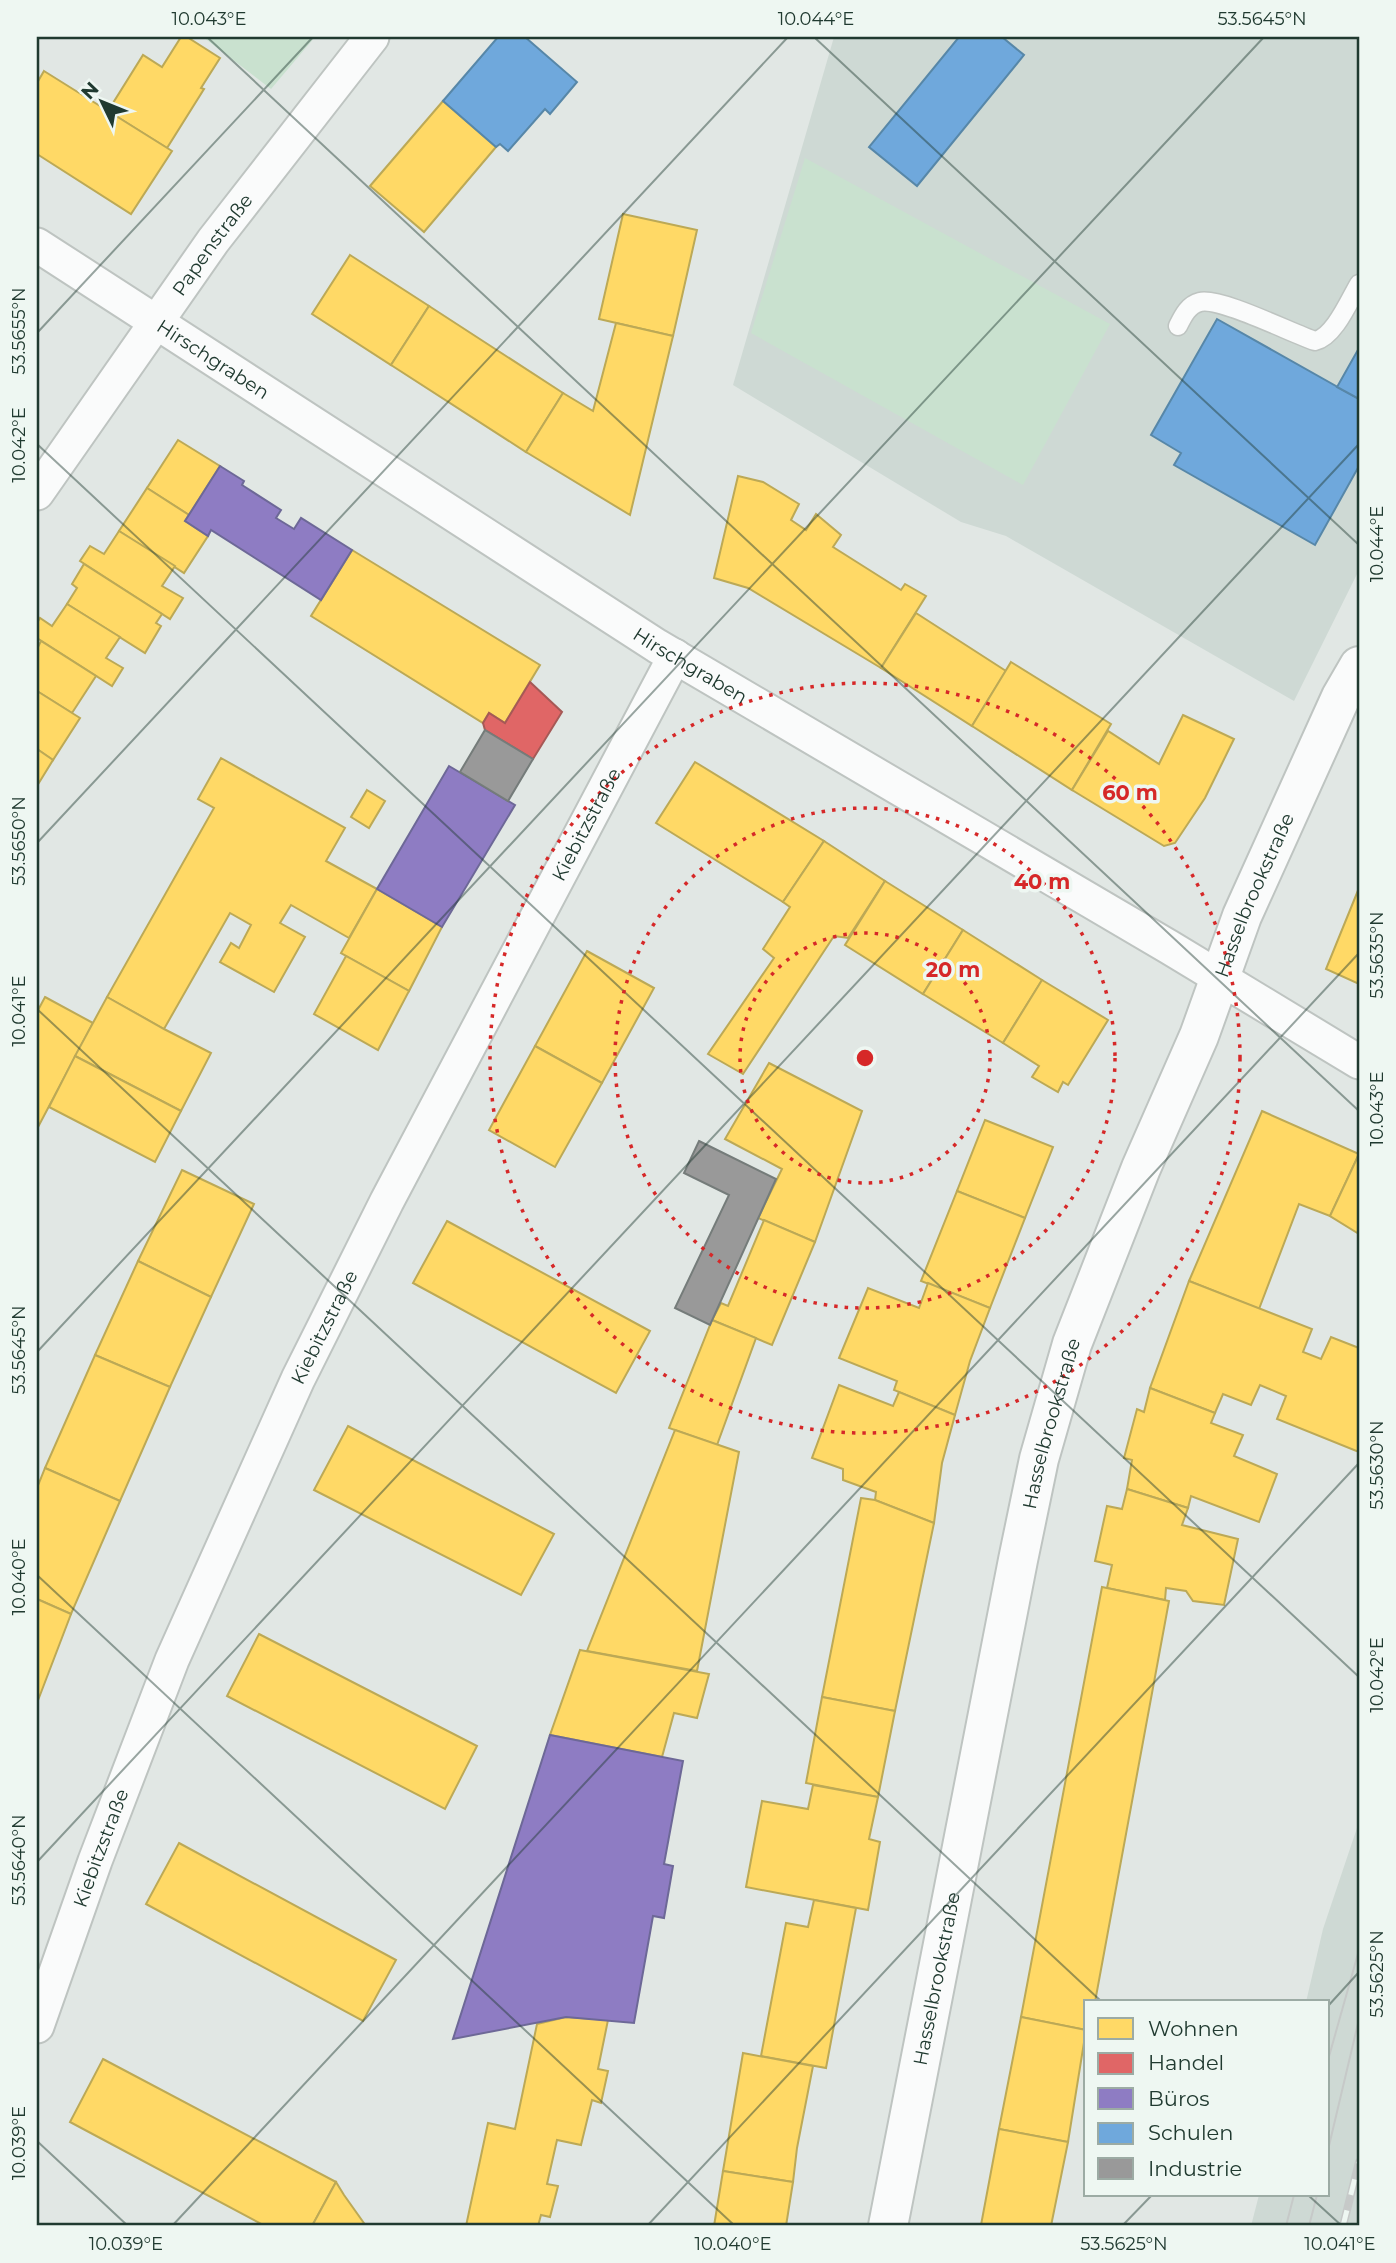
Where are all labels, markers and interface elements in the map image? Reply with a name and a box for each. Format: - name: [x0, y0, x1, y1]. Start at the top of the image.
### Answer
- text: 10.043°E: [172, 8, 246, 30]
- text: 10.044°E: [778, 8, 854, 30]
- text: 53.5645°N: [1217, 8, 1307, 30]
- north arrow: [66, 66, 136, 136]
- text: N: [76, 77, 104, 104]
- street label: Papenstraße: [167, 189, 257, 300]
- text: 53.5655°N: [8, 287, 30, 375]
- street label: Hirschgraben: [153, 314, 274, 404]
- text: 10.042°E: [8, 407, 30, 483]
- text: 10.044°E: [1366, 506, 1388, 582]
- street label: Hirschgraben: [629, 622, 752, 708]
- street label: Kiebitzstraße: [547, 764, 625, 885]
- text: 60 m: [1102, 780, 1158, 805]
- text: 53.5650°N: [8, 796, 30, 886]
- street label: Hasselbrookstraße: [1210, 809, 1299, 980]
- text: 40 m: [1014, 869, 1070, 894]
- text: 53.5635°N: [1366, 911, 1388, 999]
- text: 20 m: [926, 957, 980, 982]
- text: 10.041°E: [8, 975, 30, 1047]
- centre of rings: [853, 1046, 877, 1070]
- text: 10.043°E: [1366, 1072, 1388, 1146]
- street label: Kiebitzstraße: [286, 1266, 362, 1388]
- text: 53.5645°N: [8, 1305, 30, 1395]
- street label: Hasselbrookstraße: [1017, 1334, 1085, 1511]
- text: 53.5630°N: [1366, 1420, 1388, 1510]
- text: 10.040°E: [8, 1538, 30, 1616]
- text: 10.042°E: [1366, 1637, 1388, 1713]
- street label: Kiebitzstraße: [68, 1786, 133, 1910]
- text: 53.5640°N: [8, 1814, 30, 1906]
- street label: Hasselbrookstraße: [908, 1890, 964, 2067]
- text: 53.5625°N: [1366, 1930, 1388, 2018]
- legend: [1084, 2000, 1330, 2196]
- text: Wohnen: [1148, 2016, 1239, 2041]
- text: Handel: [1148, 2050, 1224, 2075]
- text: Büros: [1148, 2086, 1210, 2111]
- text: 10.039°E: [8, 2106, 30, 2180]
- text: Schulen: [1148, 2120, 1233, 2145]
- text: Industrie: [1148, 2156, 1242, 2181]
- text: 10.039°E: [89, 2233, 163, 2255]
- text: 10.040°E: [694, 2233, 772, 2255]
- text: 53.5625°N: [1080, 2233, 1168, 2255]
- text: 10.041°E: [1304, 2233, 1376, 2255]

